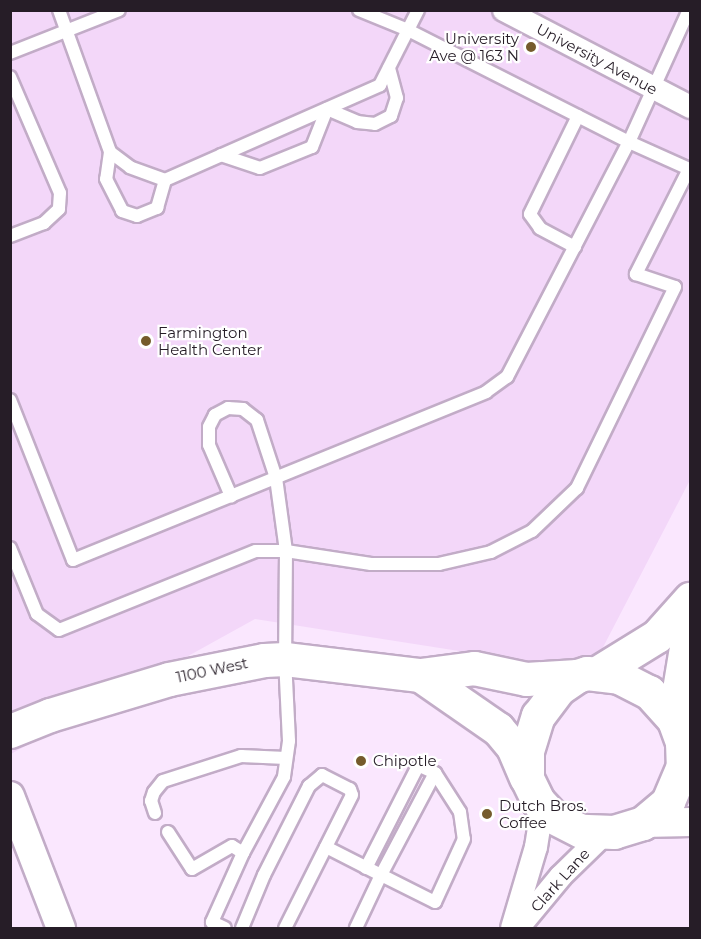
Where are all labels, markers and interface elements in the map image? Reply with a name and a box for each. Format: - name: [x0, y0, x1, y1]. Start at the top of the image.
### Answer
- street label: University Avenue: [533, 19, 661, 99]
- place label: University Ave @ 163 N: [429, 29, 519, 64]
- marker: University Ave @ 163 N: [524, 40, 538, 54]
- place label: Farmington Health Center: [158, 323, 262, 358]
- marker: Farmington Health Center: [139, 334, 153, 348]
- street label: 1100 West: [174, 654, 250, 686]
- place label: Chipotle: [373, 752, 437, 770]
- marker: Chipotle: [354, 754, 368, 768]
- place label: Dutch Bros. Coffee: [499, 796, 587, 831]
- marker: Dutch Bros. Coffee: [480, 807, 494, 821]
- street label: Clark Lane: [527, 845, 593, 915]

